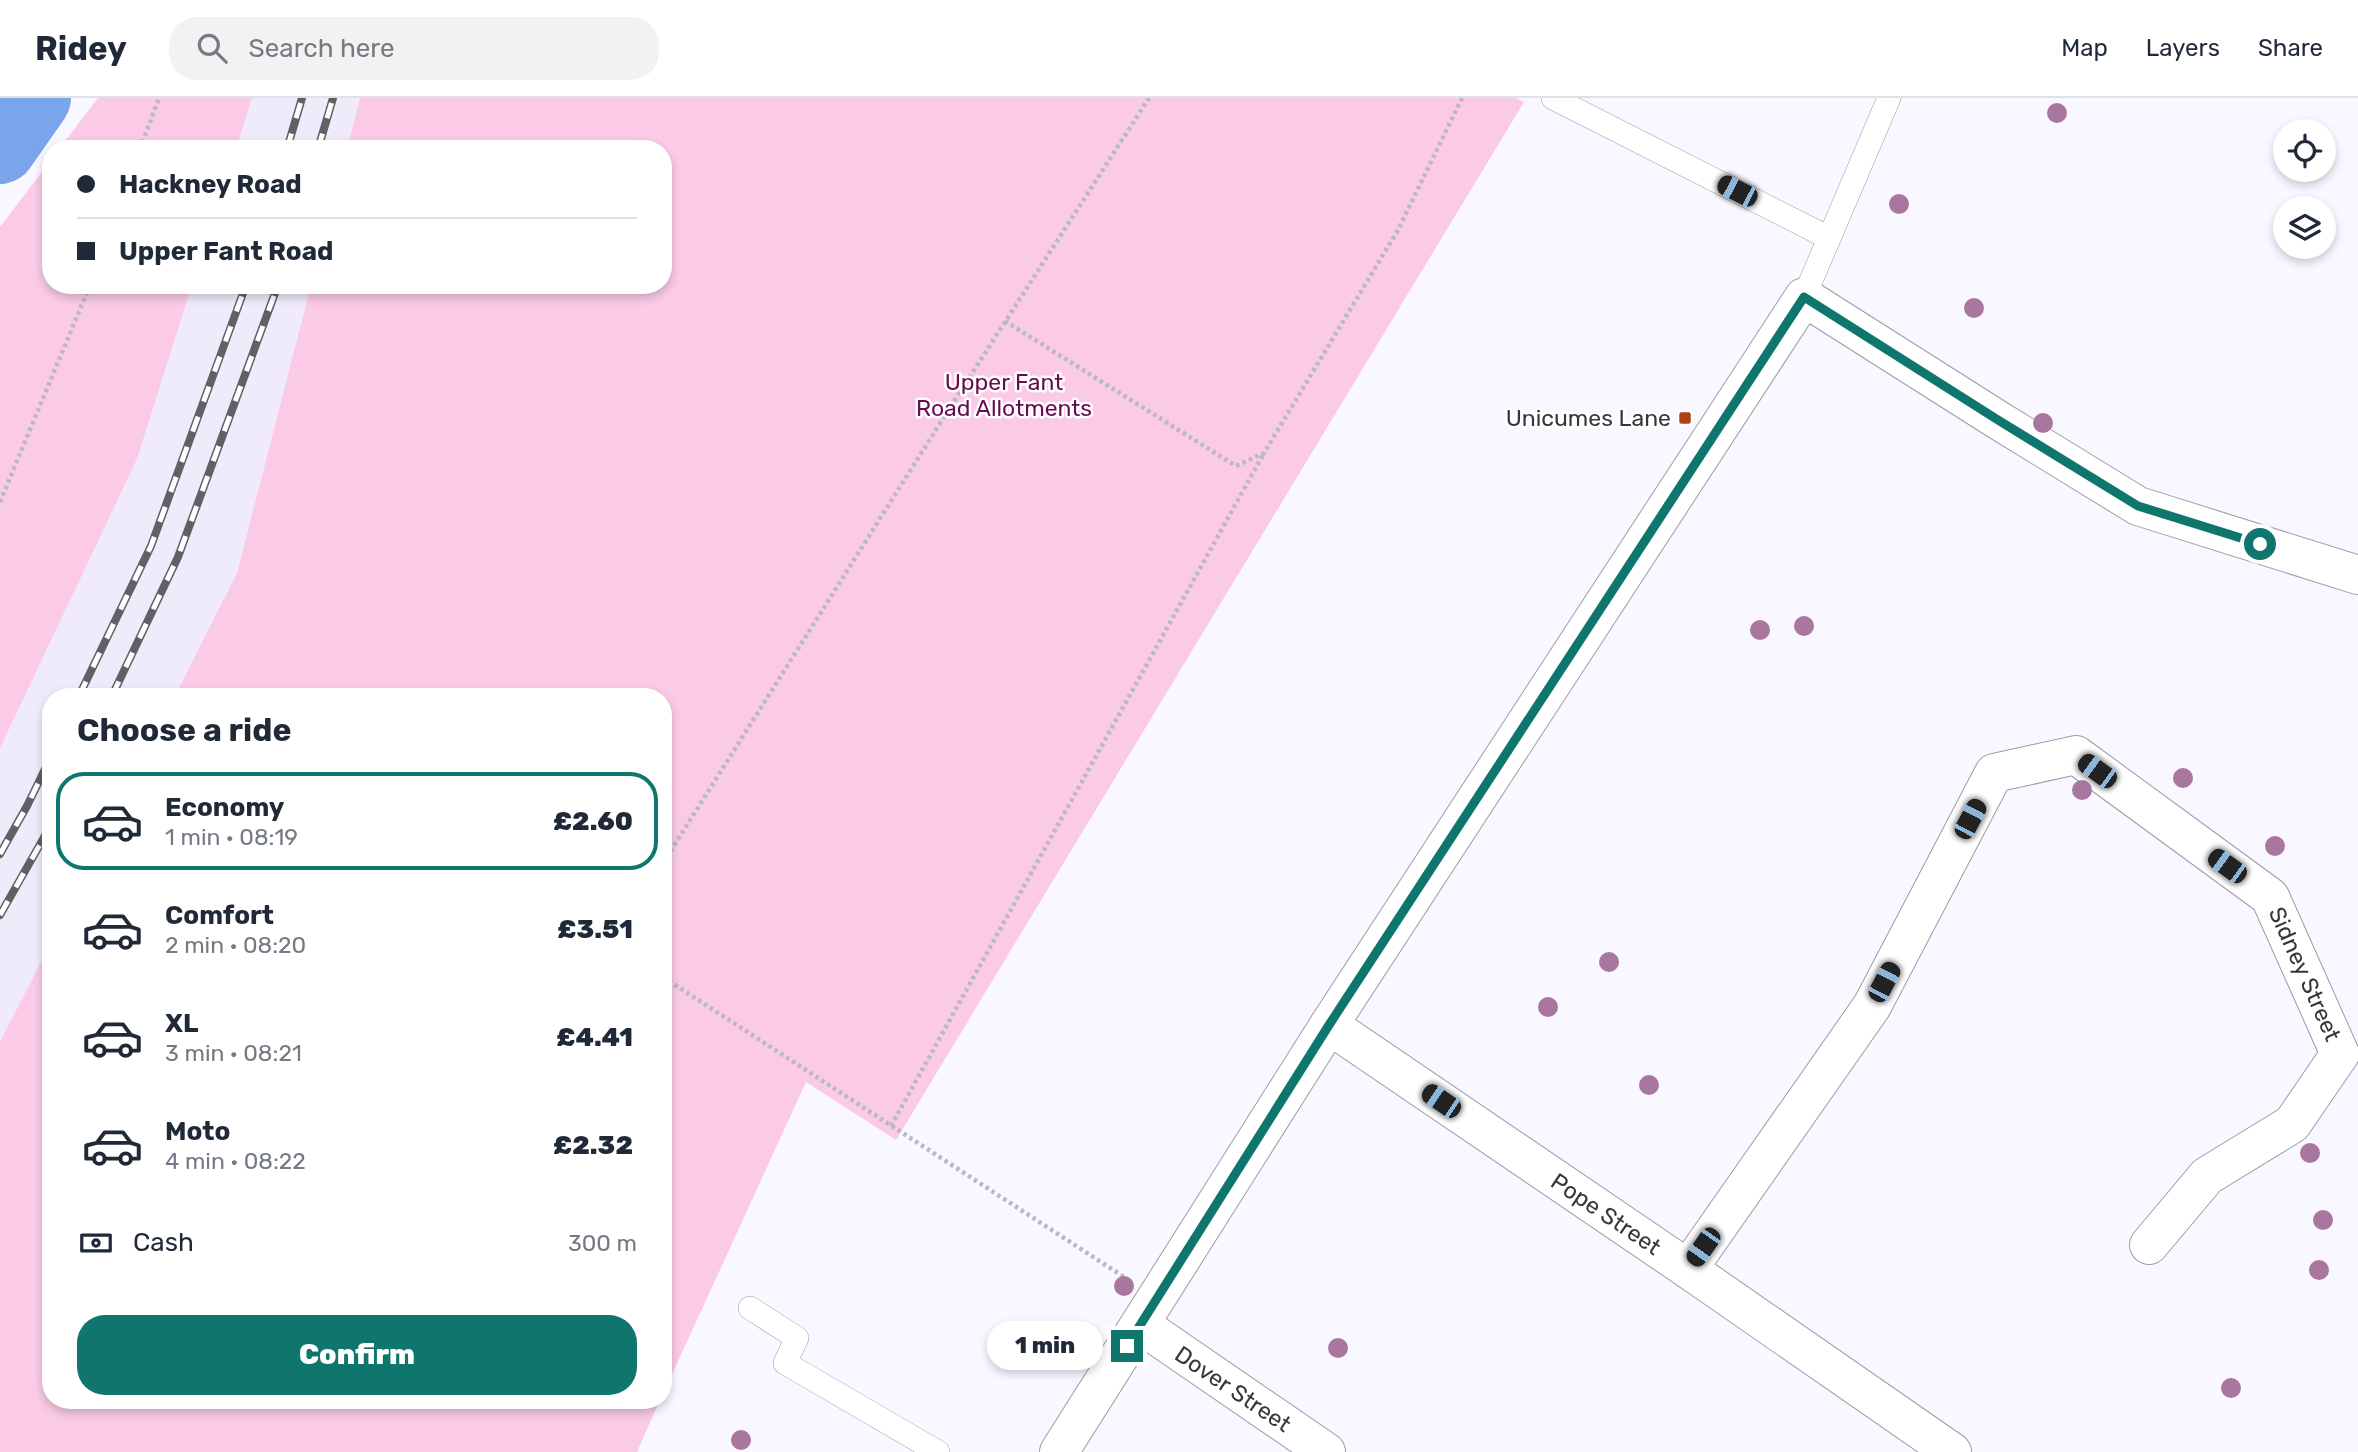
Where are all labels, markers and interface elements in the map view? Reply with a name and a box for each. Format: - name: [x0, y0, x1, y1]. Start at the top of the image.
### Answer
- search box: [169, 17, 659, 80]
- text: Ridey: [35, 29, 127, 68]
- icon: search: [193, 29, 231, 67]
- text: Search here: [249, 33, 394, 64]
- text: Map: [2061, 34, 2108, 62]
- text: Layers: [2146, 34, 2220, 62]
- text: Share: [2258, 34, 2323, 62]
- map controls: [2273, 119, 2336, 259]
- button: locate: [2273, 119, 2336, 182]
- text: Hackney Road: [119, 169, 302, 200]
- car: [1714, 172, 1761, 210]
- button: layers: [2273, 196, 2336, 259]
- text: Upper Fant Road: [119, 236, 334, 267]
- park label: Upper Fant Road Allotments: [916, 368, 1092, 422]
- place label: Unicumes Lane: [1506, 404, 1671, 432]
- marker: Unicumes Lane: [1677, 410, 1693, 426]
- route start: [2244, 528, 2276, 560]
- text: Choose a ride: [77, 711, 291, 749]
- car: [2074, 750, 2121, 792]
- icon: car: [81, 790, 144, 853]
- text: Economy: [165, 792, 284, 823]
- car: [1951, 796, 1990, 842]
- text: £2.60: [553, 806, 633, 837]
- text: 1 min · 08:19: [165, 823, 298, 851]
- car: [2204, 845, 2251, 887]
- icon: car: [81, 898, 144, 961]
- text: Comfort: [165, 900, 274, 931]
- street label: Sidney Street: [2263, 902, 2347, 1046]
- text: £3.51: [557, 914, 633, 945]
- text: 2 min · 08:20: [165, 931, 306, 959]
- car: [1865, 959, 1904, 1005]
- icon: car: [81, 1006, 144, 1069]
- text: XL: [165, 1008, 198, 1039]
- text: £4.41: [556, 1022, 633, 1053]
- text: 3 min · 08:21: [165, 1039, 302, 1067]
- car: [1418, 1081, 1465, 1121]
- icon: car: [81, 1114, 144, 1177]
- text: Moto: [165, 1116, 230, 1147]
- text: £2.32: [553, 1130, 633, 1161]
- text: 4 min · 08:22: [165, 1147, 306, 1175]
- street label: Pope Street: [1546, 1167, 1666, 1261]
- icon: cash: [77, 1224, 115, 1262]
- car: [1683, 1224, 1724, 1270]
- text: Cash: [133, 1227, 194, 1258]
- text: 300 m: [568, 1229, 637, 1257]
- button: Confirm: [77, 1315, 637, 1395]
- callout: 1 min: [987, 1322, 1102, 1370]
- route end: [1111, 1330, 1143, 1362]
- text: 1 min: [1015, 1331, 1075, 1359]
- street label: Dover Street: [1170, 1340, 1296, 1438]

